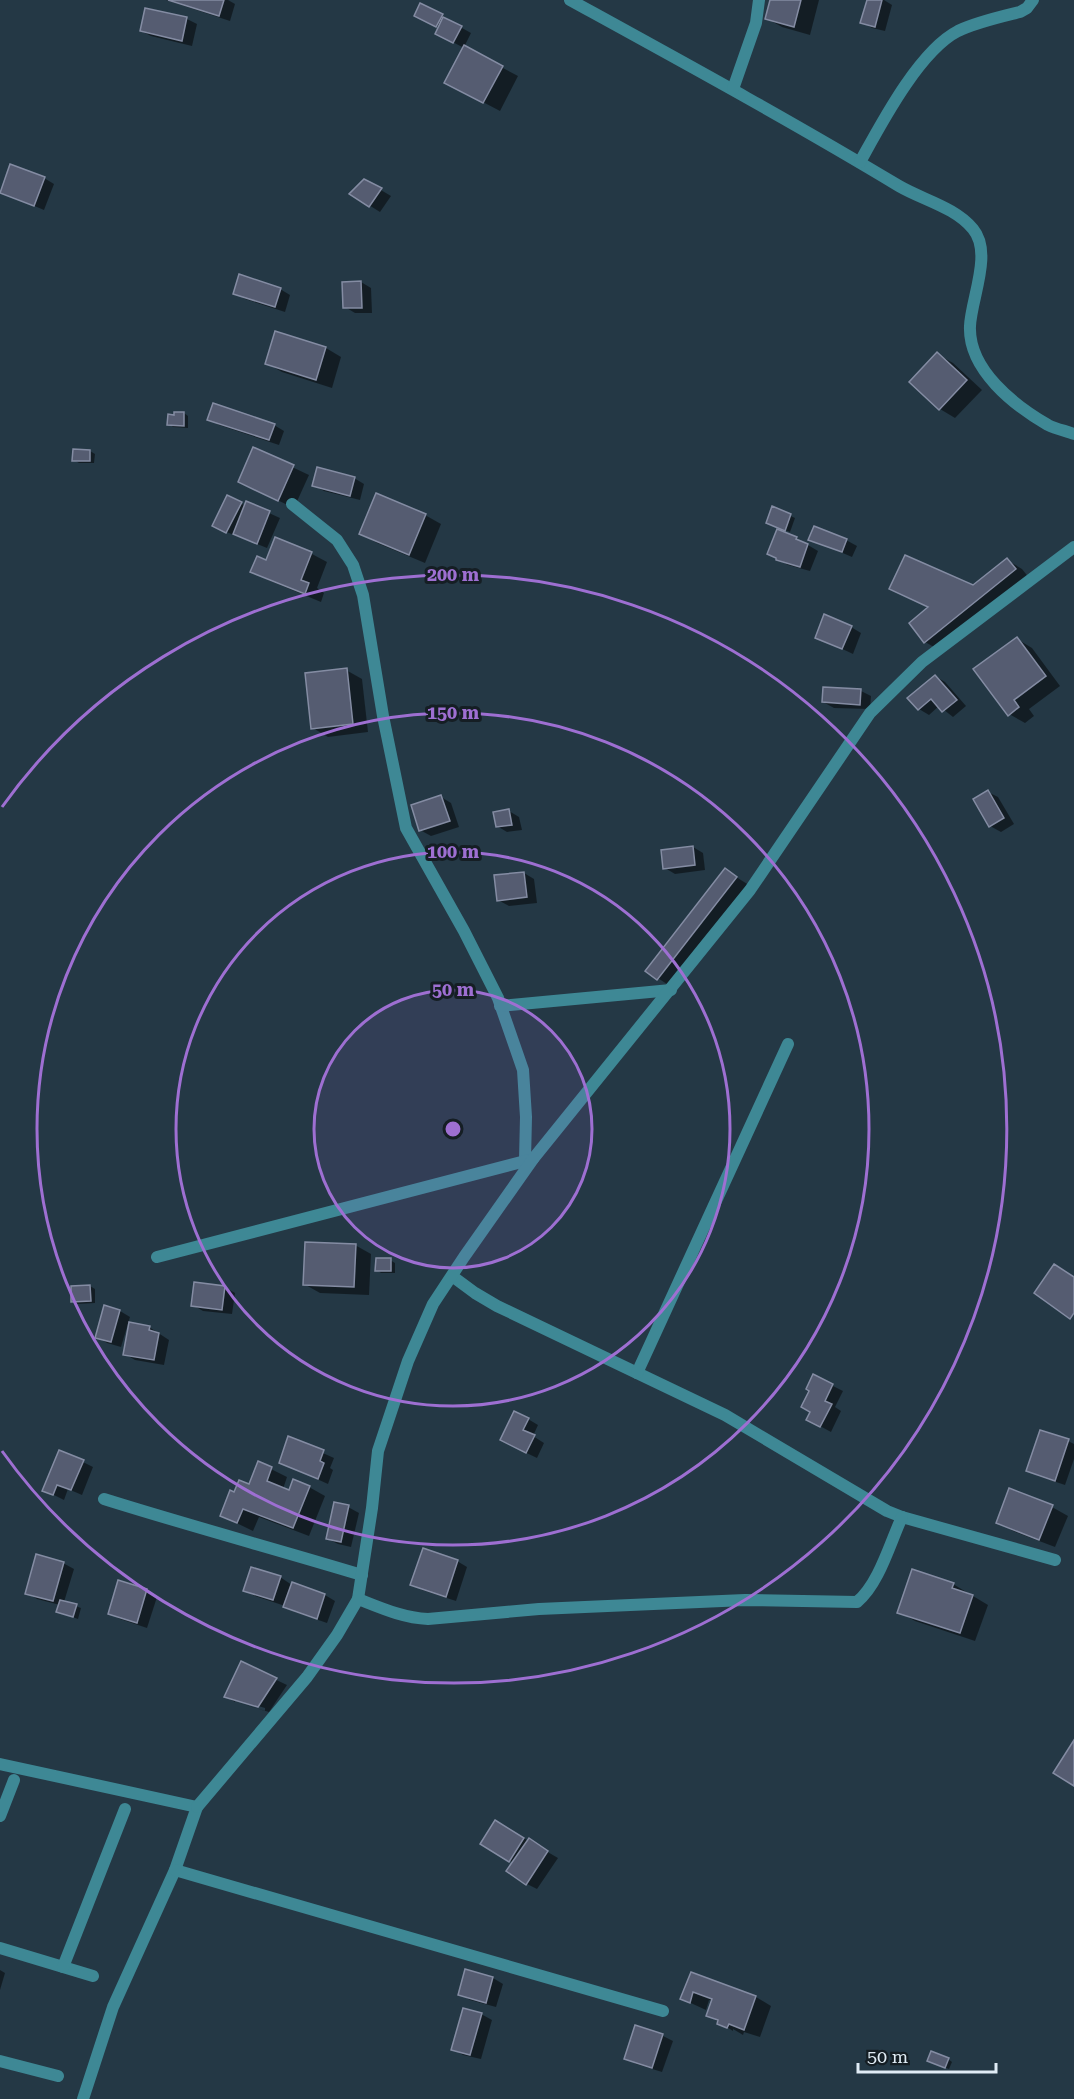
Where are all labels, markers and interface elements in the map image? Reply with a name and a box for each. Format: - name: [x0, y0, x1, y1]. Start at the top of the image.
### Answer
- text: 200 m: [427, 564, 480, 585]
- text: 150 m: [427, 702, 480, 723]
- text: 100 m: [427, 841, 480, 862]
- text: 50 m: [432, 979, 475, 1000]
- centre of rings: [443, 1119, 463, 1139]
- scale bar: [858, 2036, 996, 2074]
- text: 50 m: [867, 2046, 908, 2067]

